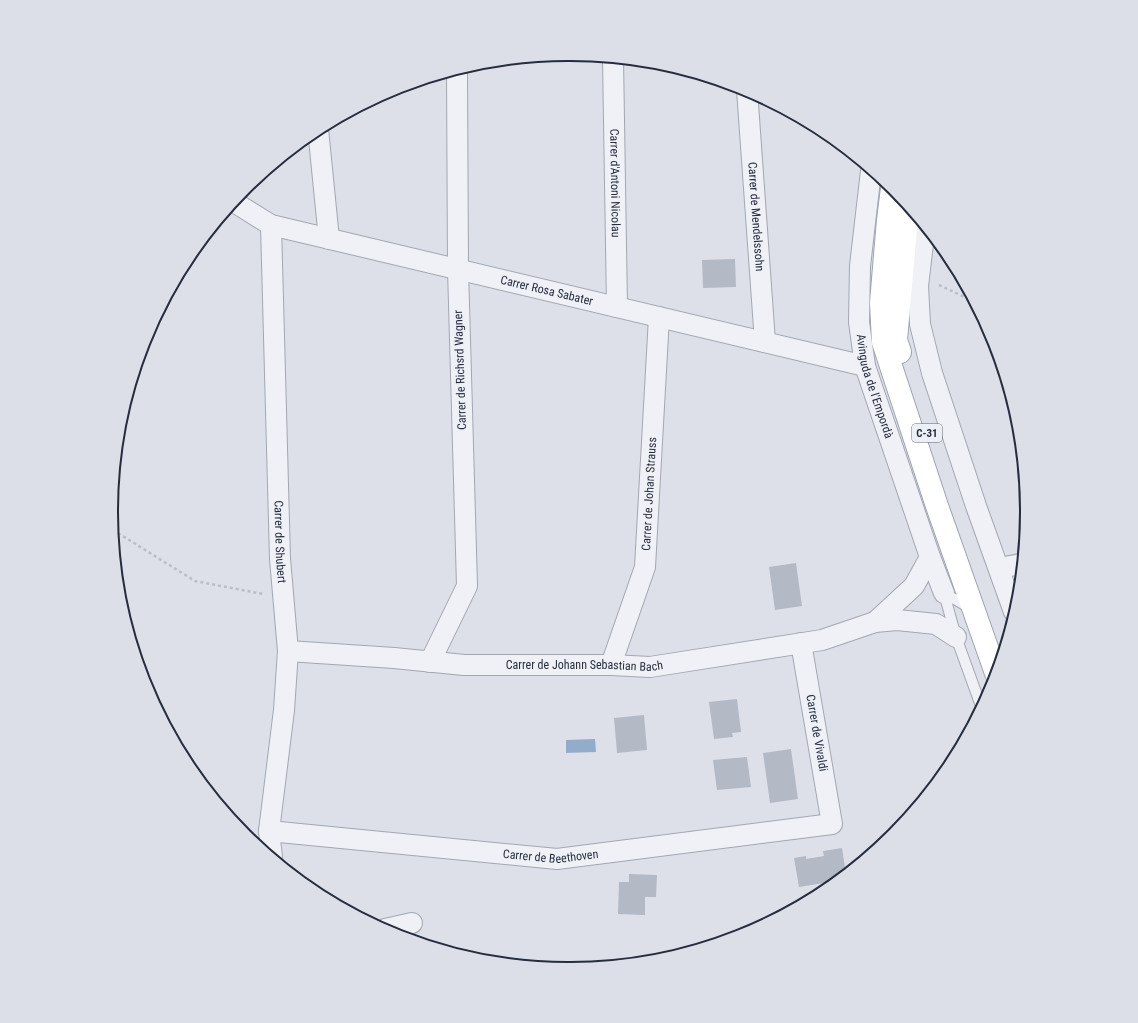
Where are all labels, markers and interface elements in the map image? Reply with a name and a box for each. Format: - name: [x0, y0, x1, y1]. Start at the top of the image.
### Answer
- street label: Carrer d'Antoni Nicolau: [607, 128, 623, 238]
- street label: Carrer de Mendelssohn: [745, 162, 767, 272]
- street label: Carrer Rosa Sabater: [499, 273, 595, 308]
- street label: Carrer de Richsrd Wagner: [451, 309, 469, 430]
- street label: Avinguda de l'Empordà: [854, 333, 896, 440]
- road number: C-31: [912, 424, 942, 442]
- street label: Carrer de Johan Strauss: [639, 437, 659, 551]
- street label: Carrer de Shubert: [271, 500, 289, 584]
- street label: Carrer de Johann Sebastian Bach: [506, 658, 664, 674]
- street label: Carrer de Vivaldi: [803, 693, 831, 773]
- street label: Carrer de Beethoven: [502, 847, 599, 866]

